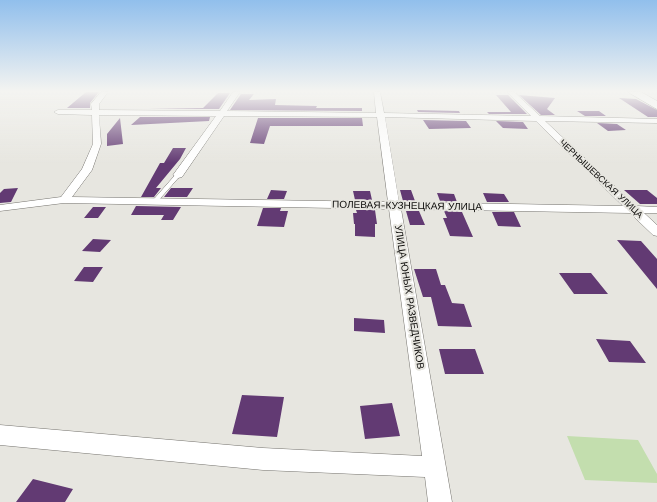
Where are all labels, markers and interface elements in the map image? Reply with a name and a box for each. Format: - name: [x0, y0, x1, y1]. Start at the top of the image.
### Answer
- street label: ЧЕРНЫШЕВСКАЯ УЛИЦА: [557, 137, 645, 221]
- street label: ПОЛЕВАЯ-КУЗНЕЦКАЯ УЛИЦА: [332, 199, 482, 213]
- street label: УЛИЦА ЮНЫХ РАЗВЕДЧИКОВ: [392, 224, 426, 370]

